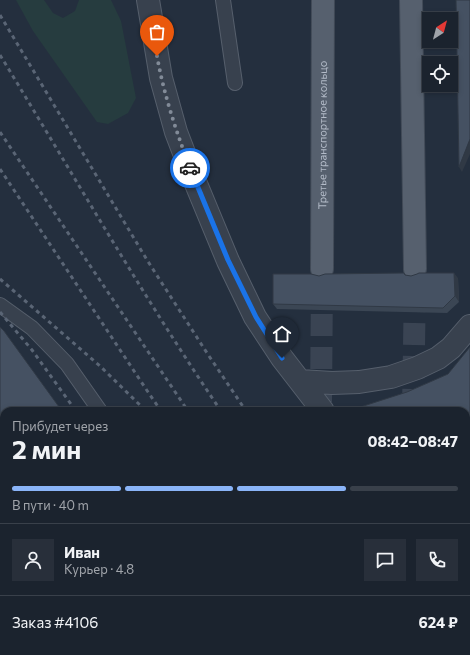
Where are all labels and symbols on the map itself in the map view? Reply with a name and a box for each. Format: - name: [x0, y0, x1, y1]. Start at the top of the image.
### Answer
- north arrow: [422, 12, 458, 48]
- pin: [140, 15, 174, 56]
- street label: Третье транспортное кольцо: [315, 60, 329, 209]
- courier: [170, 148, 210, 188]
- pin: [265, 317, 299, 358]

